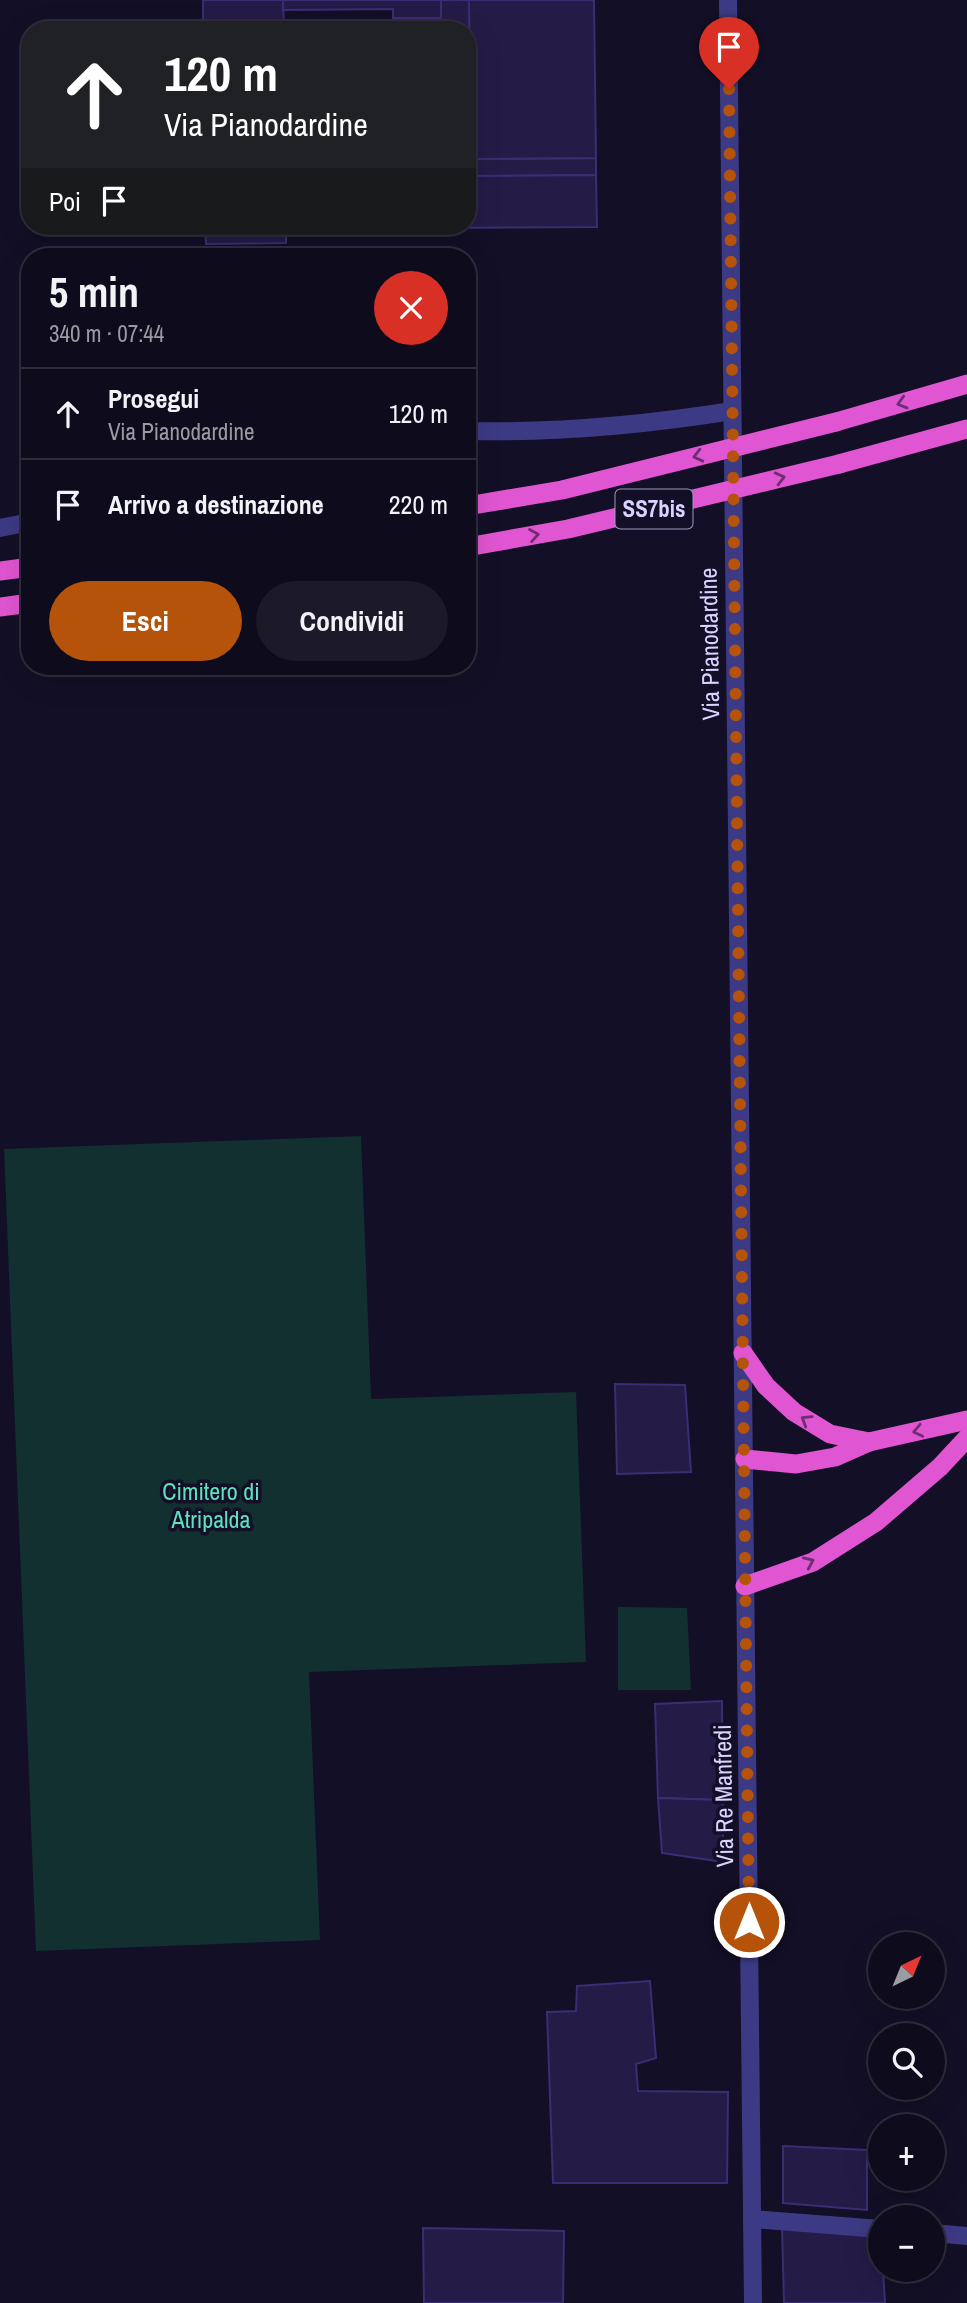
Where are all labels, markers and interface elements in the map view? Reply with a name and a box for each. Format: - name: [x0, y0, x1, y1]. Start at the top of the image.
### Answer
- pin: [699, 17, 759, 89]
- icon: arrive: [710, 28, 748, 66]
- text: 120 m: [164, 40, 278, 106]
- icon: ahead: [49, 49, 140, 140]
- text: Via Pianodardine: [164, 103, 368, 146]
- icon: arrive: [95, 182, 133, 220]
- text: Poi: [49, 184, 81, 219]
- text: 5 min: [49, 264, 139, 320]
- button: close: [374, 271, 448, 345]
- text: 340 m · 07:44: [49, 318, 164, 349]
- text: Prosegui: [108, 381, 199, 416]
- one-way arrow: [896, 394, 908, 409]
- icon: ahead: [49, 395, 87, 433]
- text: 120 m: [389, 396, 448, 431]
- text: Via Pianodardine: [108, 416, 255, 447]
- one-way arrow: [693, 448, 705, 463]
- one-way arrow: [774, 472, 786, 486]
- icon: arrive: [49, 486, 87, 524]
- text: Arrivo a destinazione: [108, 487, 324, 522]
- text: 220 m: [389, 487, 448, 522]
- road number: SS7bis: [616, 489, 692, 528]
- one-way arrow: [529, 528, 540, 543]
- street label: Via Pianodardine: [692, 567, 726, 721]
- button: Esci: [49, 581, 242, 661]
- button: Condividi: [256, 581, 448, 661]
- one-way arrow: [800, 1415, 813, 1428]
- one-way arrow: [912, 1423, 924, 1438]
- park label: Cimitero di Atripalda: [162, 1475, 260, 1535]
- one-way arrow: [802, 1556, 815, 1570]
- street label: Via Re Manfredi: [706, 1724, 740, 1868]
- position arrow: [712, 1885, 786, 1959]
- north arrow: [868, 1932, 945, 2009]
- map controls: [868, 1932, 945, 2282]
- button: search: [868, 2023, 945, 2100]
- button: +: [868, 2114, 945, 2191]
- button: −: [868, 2205, 945, 2282]

